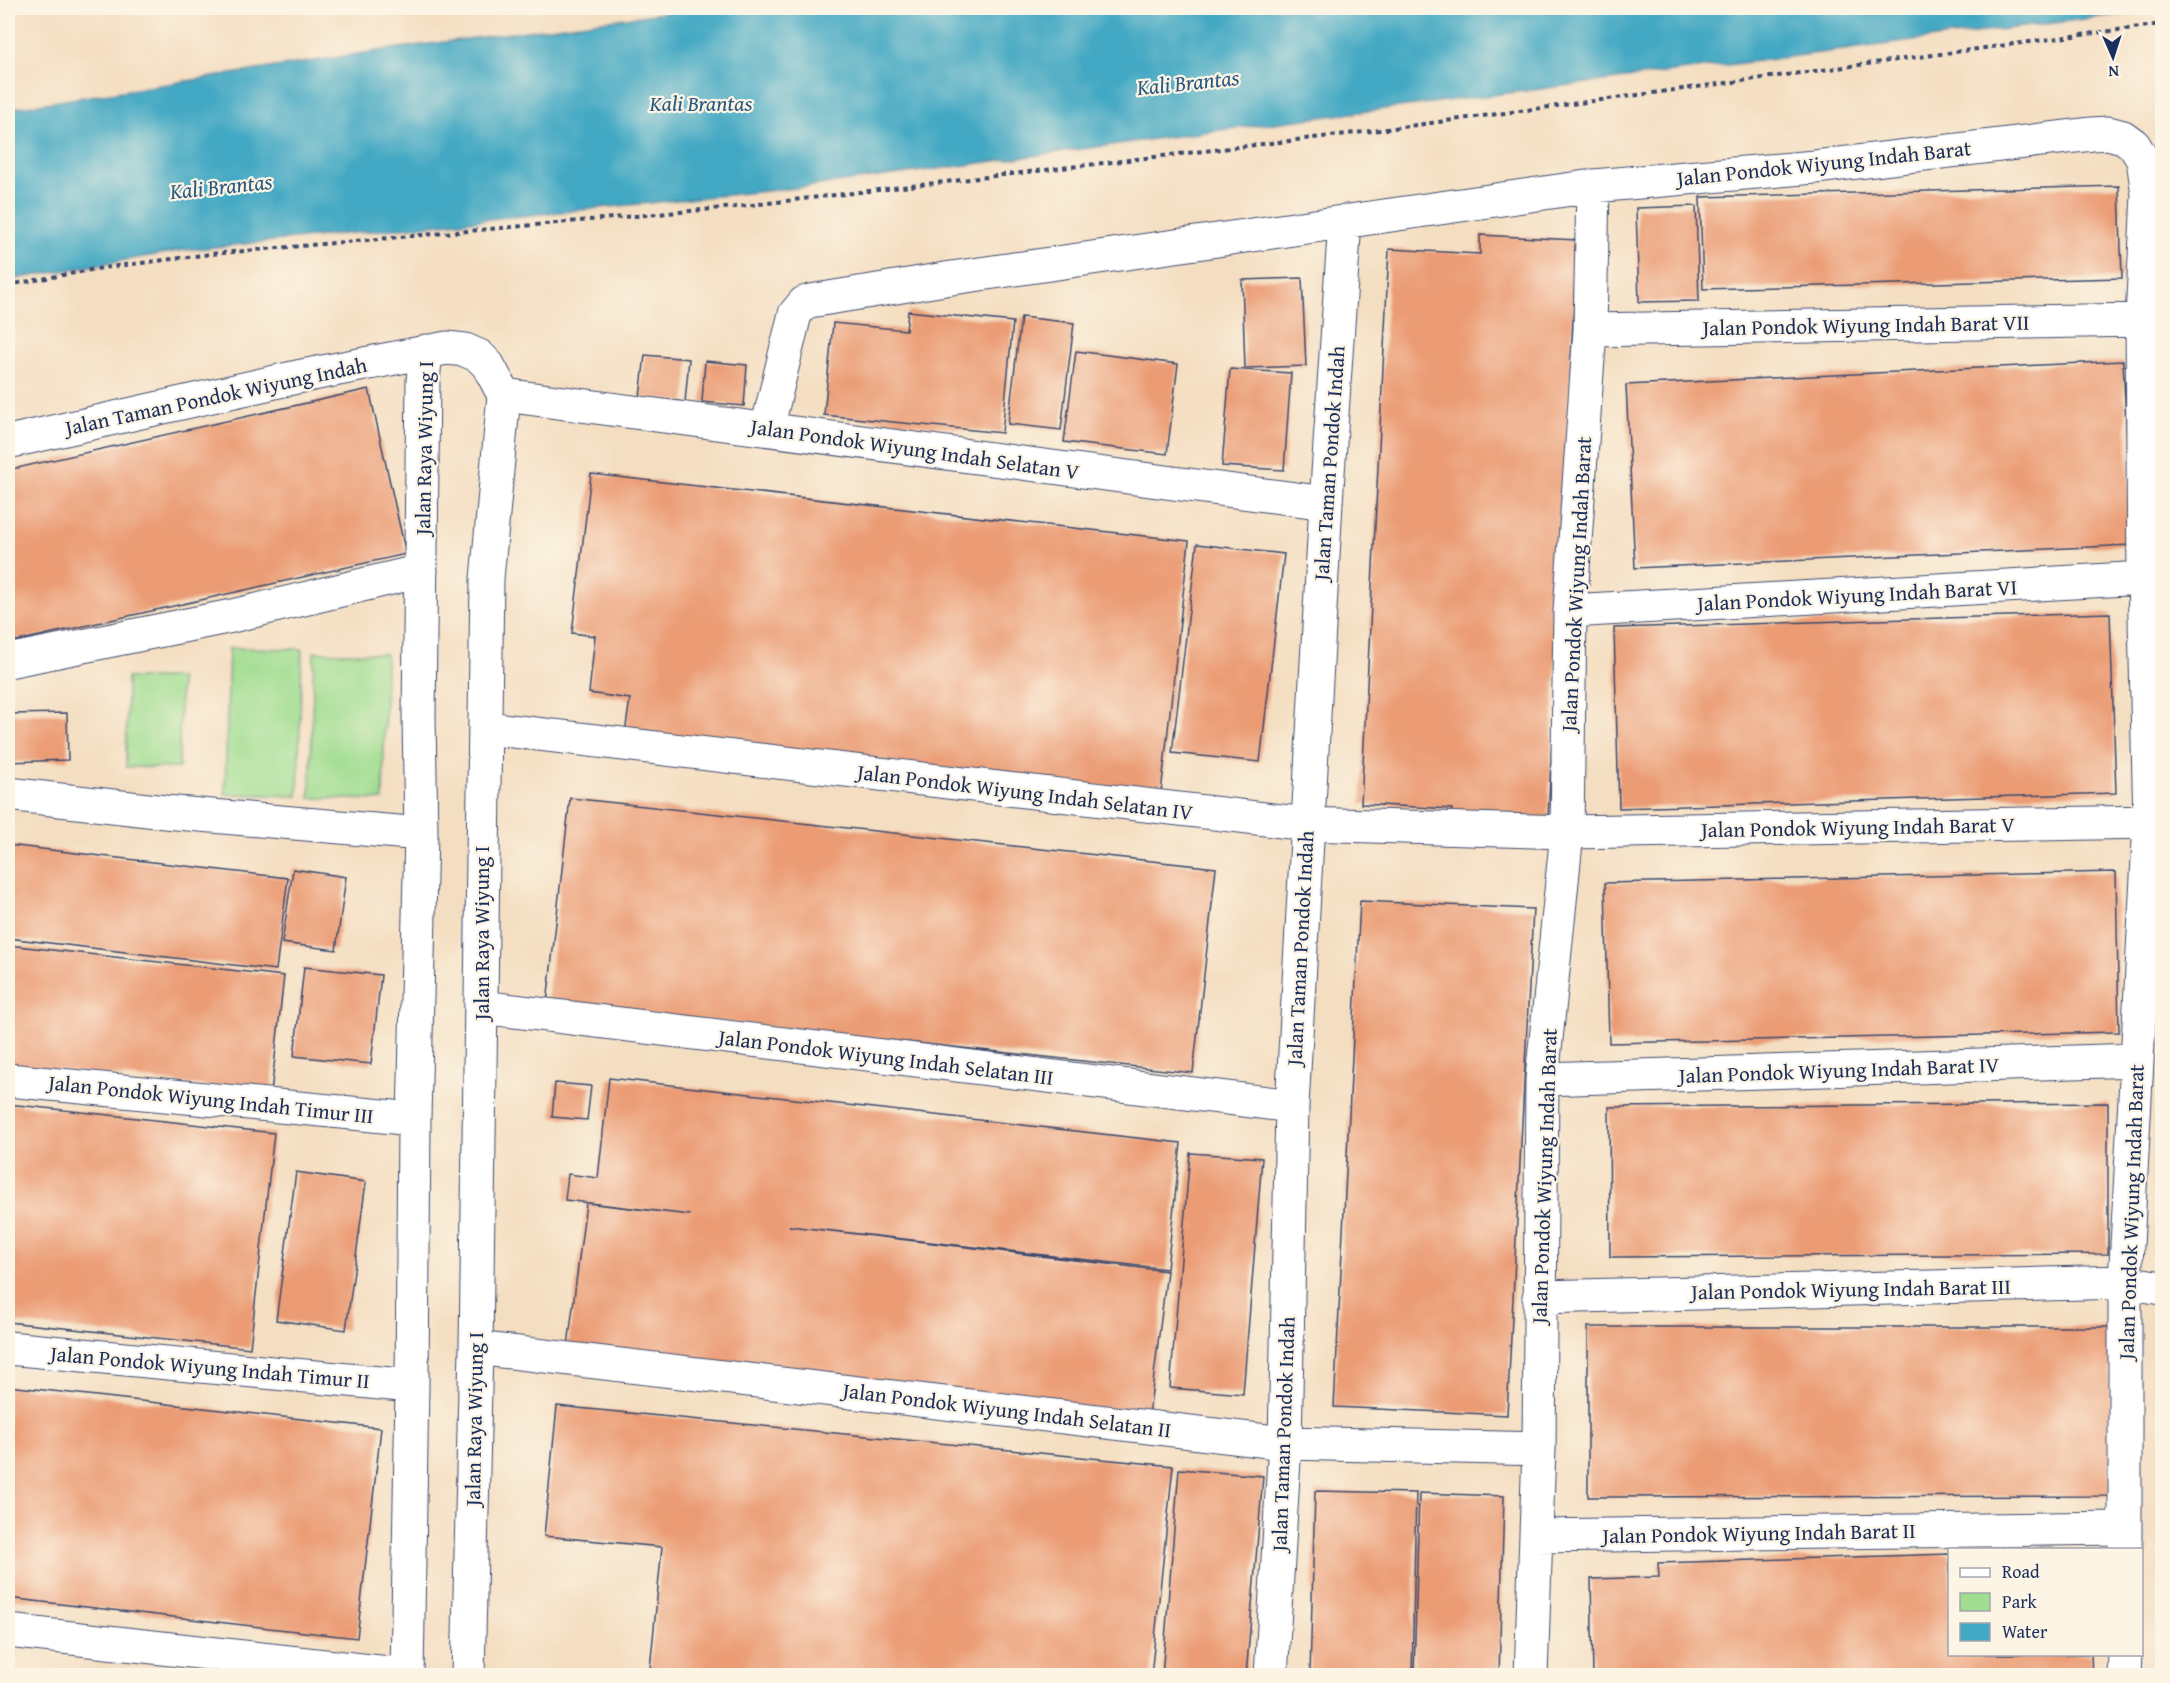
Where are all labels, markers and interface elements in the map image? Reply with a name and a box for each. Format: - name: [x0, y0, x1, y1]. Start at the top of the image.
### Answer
- north arrow: [2083, 27, 2143, 87]
- text: N: [2108, 60, 2120, 84]
- water label: Kali Brantas: [1134, 61, 1241, 103]
- water label: Kali Brantas: [649, 87, 752, 119]
- street label: Jalan Pondok Wiyung Indah Barat: [1672, 132, 1973, 194]
- water label: Kali Brantas: [167, 165, 274, 207]
- street label: Jalan Pondok Wiyung Indah Barat VII: [1699, 307, 2030, 343]
- street label: Jalan Taman Pondok Indah: [1305, 344, 1353, 584]
- street label: Jalan Taman Pondok Wiyung Indah: [59, 349, 370, 444]
- street label: Jalan Raya Wiyung I: [407, 361, 441, 538]
- street label: Jalan Pondok Wiyung Indah Selatan V: [746, 410, 1082, 487]
- street label: Jalan Pondok Wiyung Indah Barat: [1553, 435, 1599, 735]
- street label: Jalan Pondok Wiyung Indah Barat VI: [1693, 571, 2018, 619]
- street label: Jalan Pondok Wiyung Indah Selatan IV: [852, 756, 1195, 828]
- street label: Jalan Pondok Wiyung Indah Barat V: [1698, 809, 2016, 845]
- street label: Jalan Taman Pondok Indah: [1278, 829, 1322, 1069]
- street label: Jalan Raya Wiyung I: [466, 846, 497, 1023]
- street label: Jalan Pondok Wiyung Indah Selatan III: [714, 1021, 1055, 1093]
- street label: Jalan Pondok Wiyung Indah Barat: [1523, 1027, 1565, 1327]
- street label: Jalan Pondok Wiyung Indah Barat IV: [1675, 1049, 2000, 1091]
- street label: Jalan Pondok Wiyung Indah Barat: [2110, 1063, 2152, 1363]
- street label: Jalan Pondok Wiyung Indah Timur III: [44, 1066, 375, 1131]
- street label: Jalan Pondok Wiyung Indah Barat III: [1688, 1271, 2011, 1307]
- street label: Jalan Taman Pondok Indah: [1263, 1316, 1303, 1555]
- street label: Jalan Raya Wiyung I: [457, 1332, 491, 1509]
- street label: Jalan Pondok Wiyung Indah Timur II: [46, 1337, 371, 1396]
- street label: Jalan Pondok Wiyung Indah Selatan II: [838, 1374, 1173, 1446]
- street label: Jalan Pondok Wiyung Indah Barat II: [1599, 1515, 1916, 1551]
- legend: [1948, 1548, 2143, 1656]
- text: Road: [2002, 1558, 2040, 1585]
- text: Park: [2002, 1588, 2038, 1615]
- text: Water: [2002, 1618, 2048, 1645]

